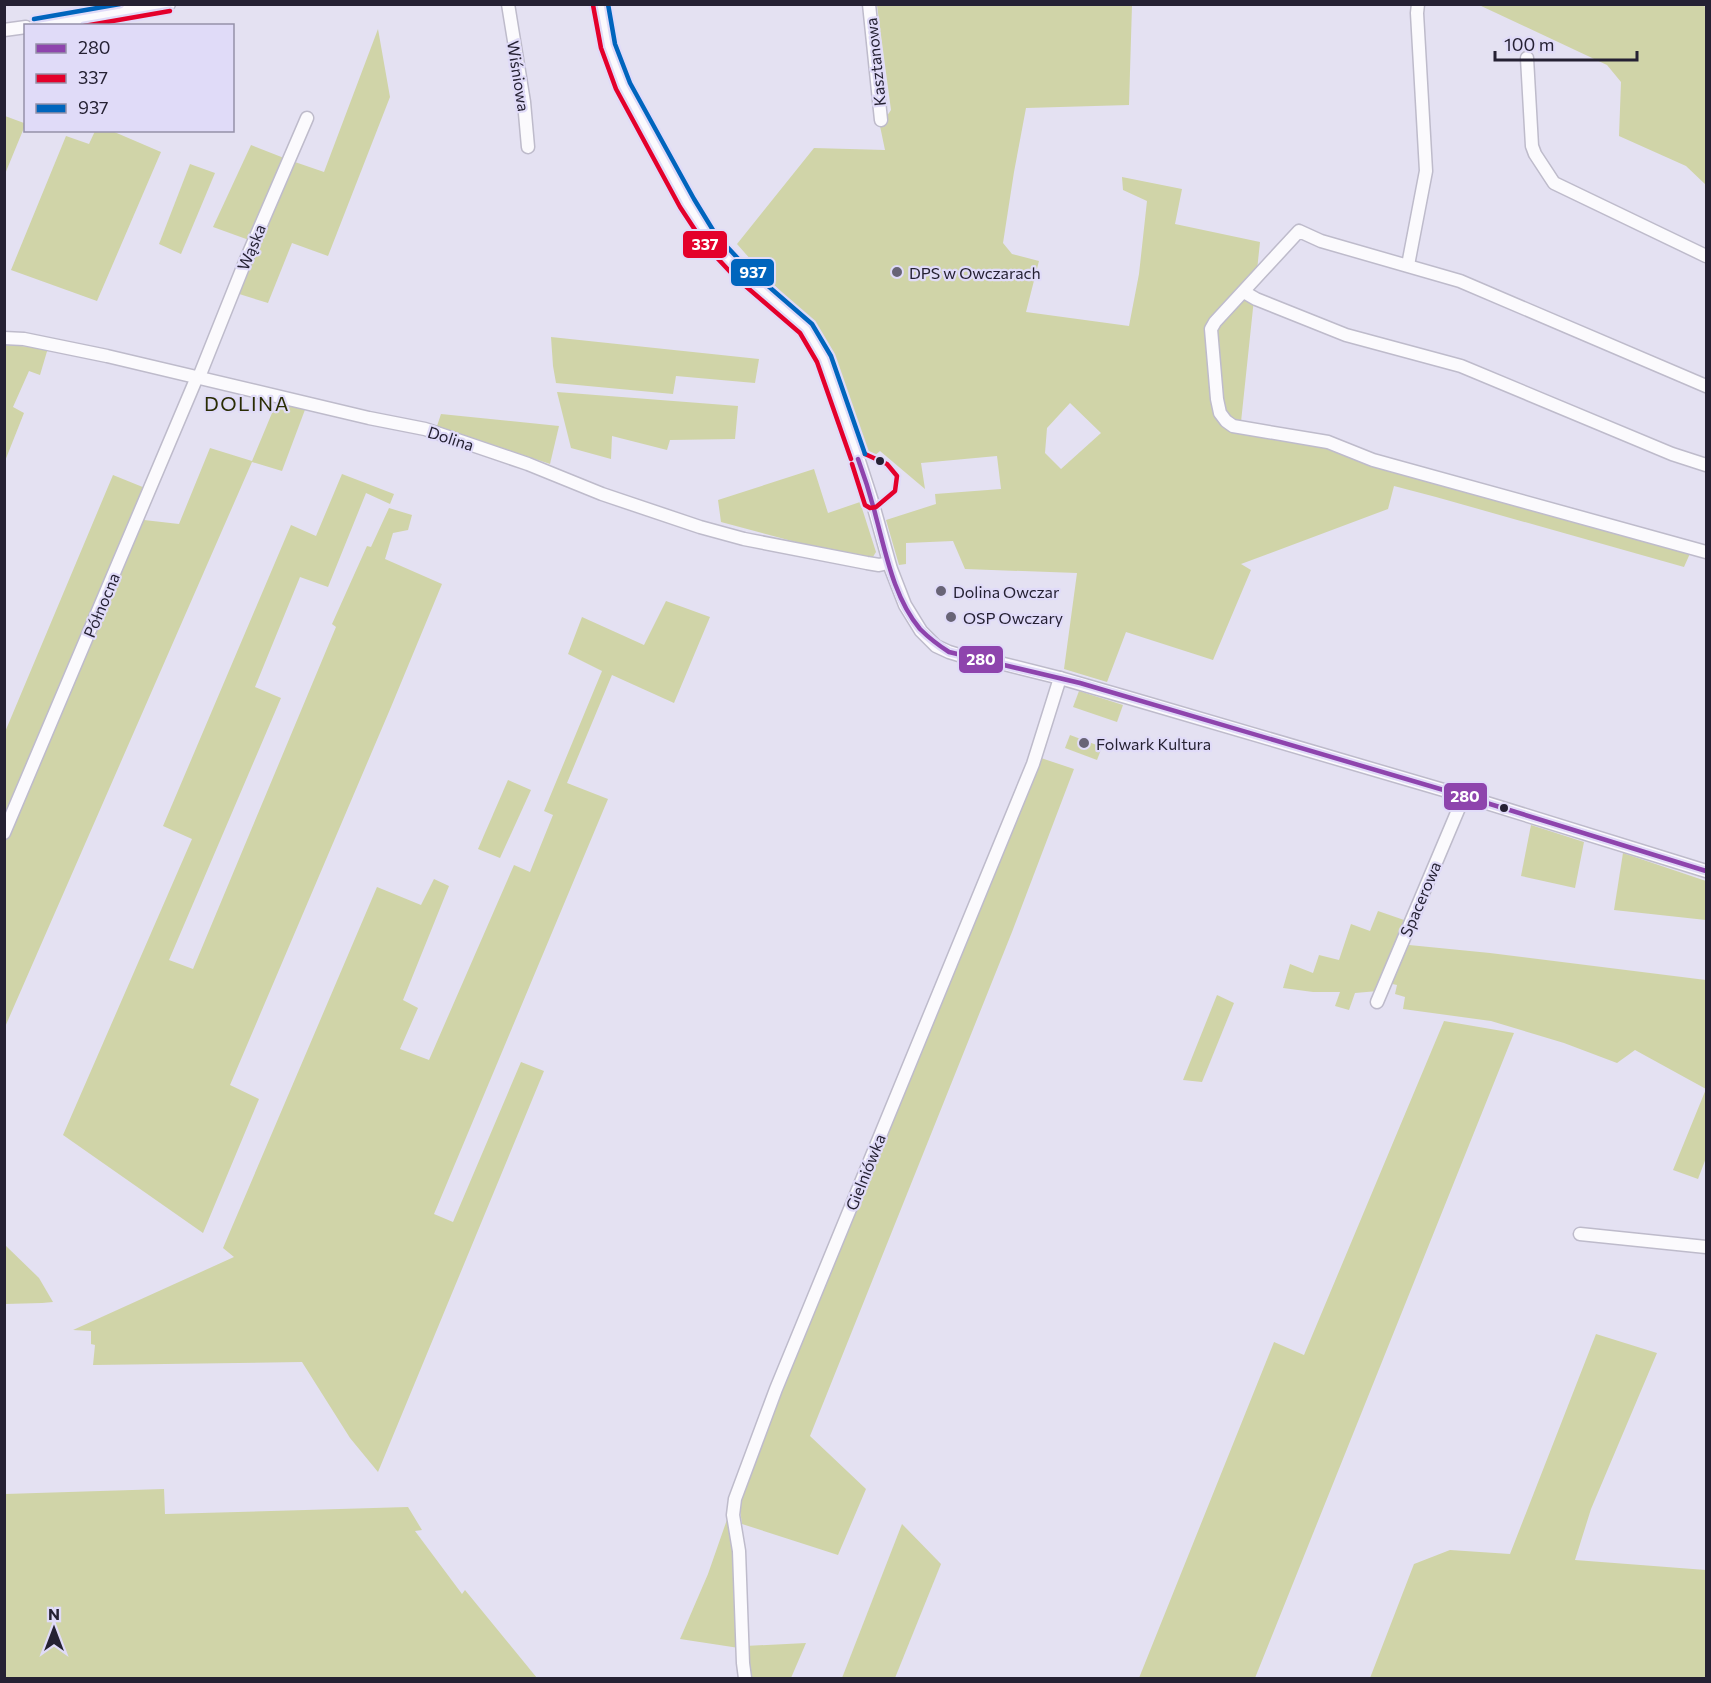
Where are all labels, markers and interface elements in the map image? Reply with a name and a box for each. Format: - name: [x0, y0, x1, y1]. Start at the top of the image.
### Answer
- street label: Kasztanowa: [861, 17, 889, 107]
- legend: [24, 24, 234, 132]
- scale bar: [1495, 24, 1638, 62]
- text: 100 m: [1504, 33, 1554, 55]
- text: 280: [78, 36, 111, 58]
- street label: Wiśniowa: [504, 39, 534, 113]
- text: 337: [78, 66, 108, 88]
- text: 937: [78, 96, 109, 118]
- street label: Wąska: [233, 221, 269, 273]
- line badge: 337: [682, 230, 728, 259]
- text: 337: [691, 234, 719, 253]
- line badge: 937: [730, 258, 775, 287]
- text: 937: [739, 262, 767, 281]
- place label: DPS w Owczarach: [909, 263, 1041, 282]
- marker: DPS w Owczarach: [890, 265, 904, 279]
- district label: DOLINA: [204, 391, 290, 415]
- street label: Dolina: [426, 422, 476, 454]
- unlabelled marker: [874, 455, 886, 467]
- street label: Północna: [79, 570, 123, 640]
- place label: Dolina Owczar: [953, 582, 1060, 601]
- marker: Dolina Owczar: [934, 584, 948, 598]
- place label: OSP Owczary: [963, 608, 1063, 627]
- marker: OSP Owczary: [944, 610, 958, 624]
- line badge: 280: [958, 645, 1004, 674]
- text: 280: [966, 649, 996, 668]
- place label: Folwark Kultura: [1096, 734, 1211, 753]
- marker: Folwark Kultura: [1077, 736, 1091, 750]
- line badge: 280: [1443, 782, 1488, 811]
- text: 280: [1450, 786, 1480, 805]
- unlabelled marker: [1498, 802, 1510, 814]
- street label: Spacerowa: [1396, 858, 1444, 940]
- street label: Gielniówka: [841, 1131, 889, 1213]
- north arrow: [24, 1599, 84, 1659]
- text: N: [48, 1604, 60, 1623]

